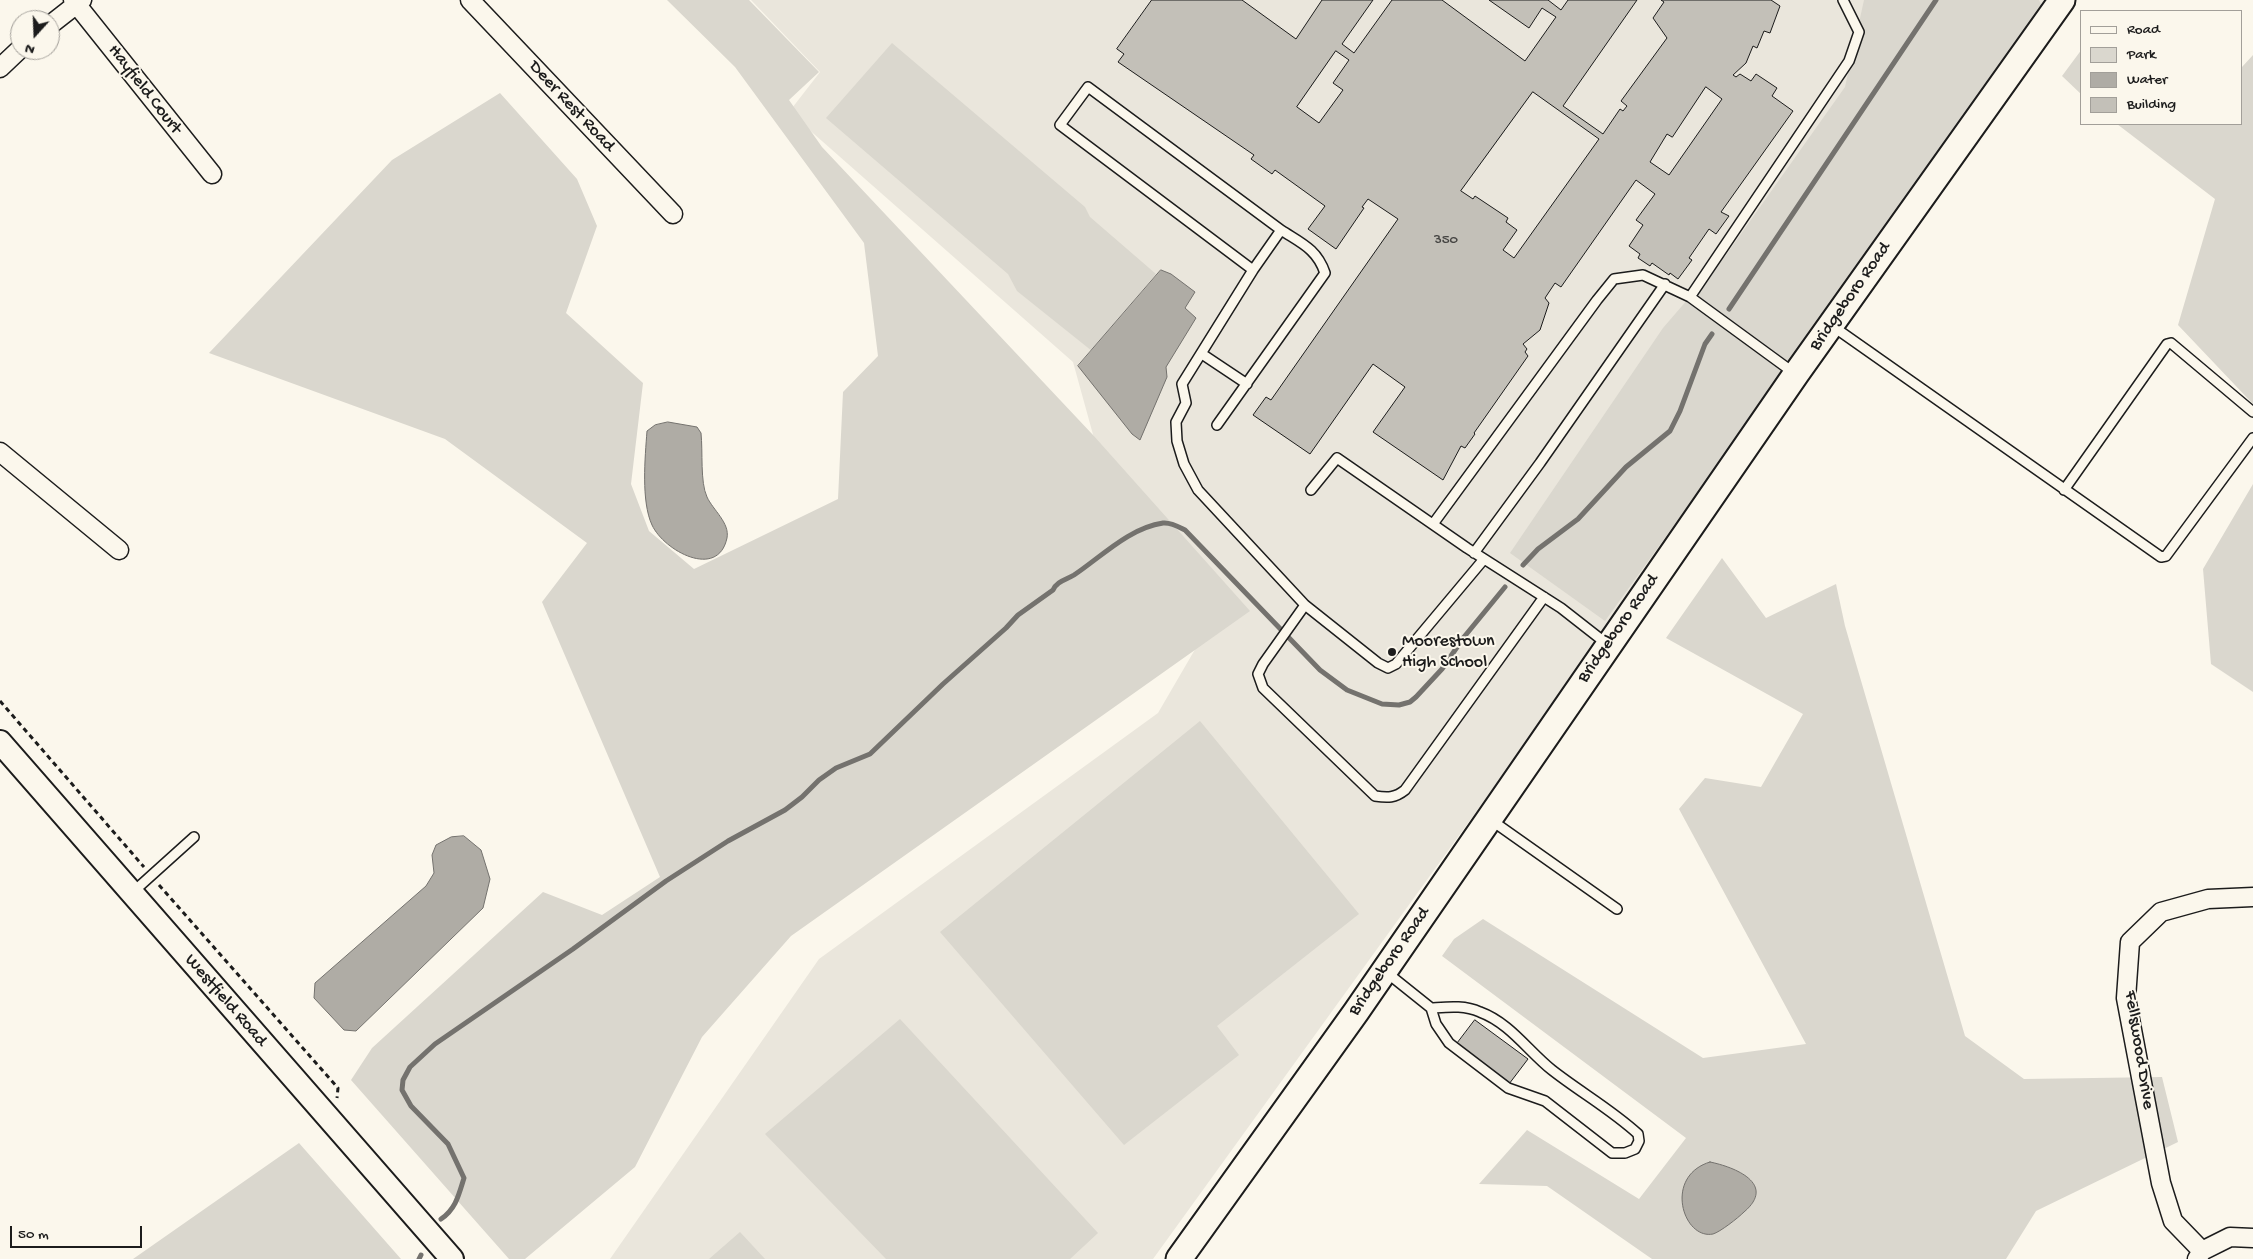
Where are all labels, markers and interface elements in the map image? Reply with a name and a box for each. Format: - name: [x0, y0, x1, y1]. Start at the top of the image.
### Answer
- north arrow: [10, 10, 60, 60]
- legend: [2080, 10, 2243, 125]
- text: Road: [2127, 21, 2160, 39]
- text: N: [23, 39, 37, 58]
- street label: Hayfield Court: [102, 41, 186, 139]
- text: Park: [2127, 46, 2156, 64]
- street label: Deer Rest Road: [523, 57, 619, 157]
- text: Water: [2127, 71, 2167, 89]
- text: Building: [2127, 96, 2176, 114]
- house number: 350: [1434, 232, 1458, 250]
- street label: Bridgeboro Road: [1806, 239, 1896, 355]
- street label: Bridgeboro Road: [1574, 571, 1664, 687]
- place label: Moorestown High School: [1402, 631, 1495, 674]
- marker: Moorestown High School: [1386, 646, 1398, 658]
- street label: Bridgeboro Road: [1345, 904, 1435, 1020]
- street label: Westfield Road: [179, 950, 271, 1052]
- street label: Fellswood Drive: [2118, 989, 2158, 1111]
- scale bar: [12, 1216, 145, 1248]
- text: 50 m: [18, 1226, 49, 1244]

